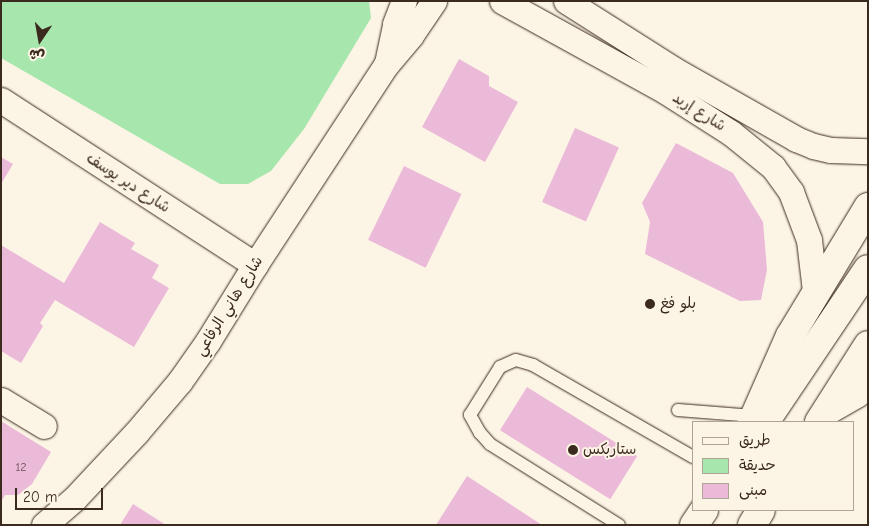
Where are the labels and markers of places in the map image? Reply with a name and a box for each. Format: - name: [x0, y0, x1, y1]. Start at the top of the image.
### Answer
- place label: بلو فغ: [660, 295, 696, 313]
- marker: بلو فغ: [644, 298, 656, 310]
- place label: ستاربكس: [583, 441, 636, 459]
- marker: ستاربكس: [567, 444, 579, 456]

